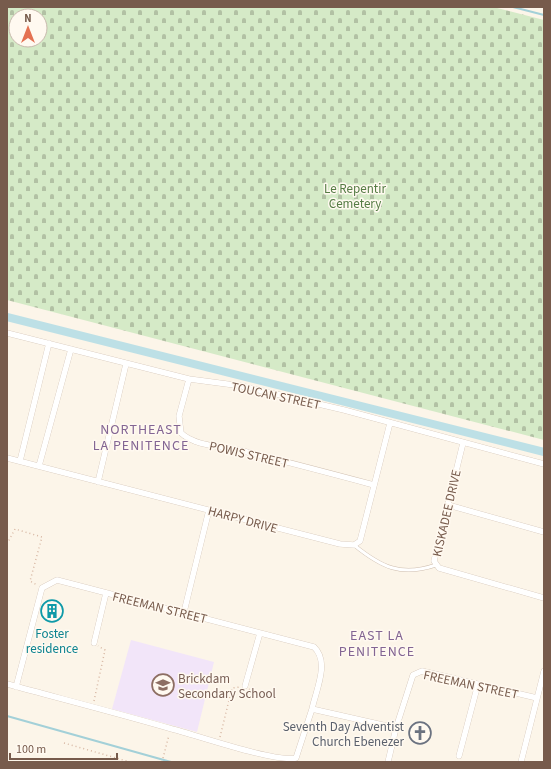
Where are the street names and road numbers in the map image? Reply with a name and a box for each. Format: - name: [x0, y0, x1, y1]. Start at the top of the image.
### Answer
- street label: TOUCAN STREET: [229, 378, 322, 414]
- street label: POWIS STREET: [207, 437, 290, 473]
- street label: KISKADEE DRIVE: [428, 468, 466, 559]
- street label: HARPY DRIVE: [206, 502, 280, 538]
- street label: FREEMAN STREET: [111, 588, 209, 628]
- street label: FREEMAN STREET: [422, 666, 520, 704]

